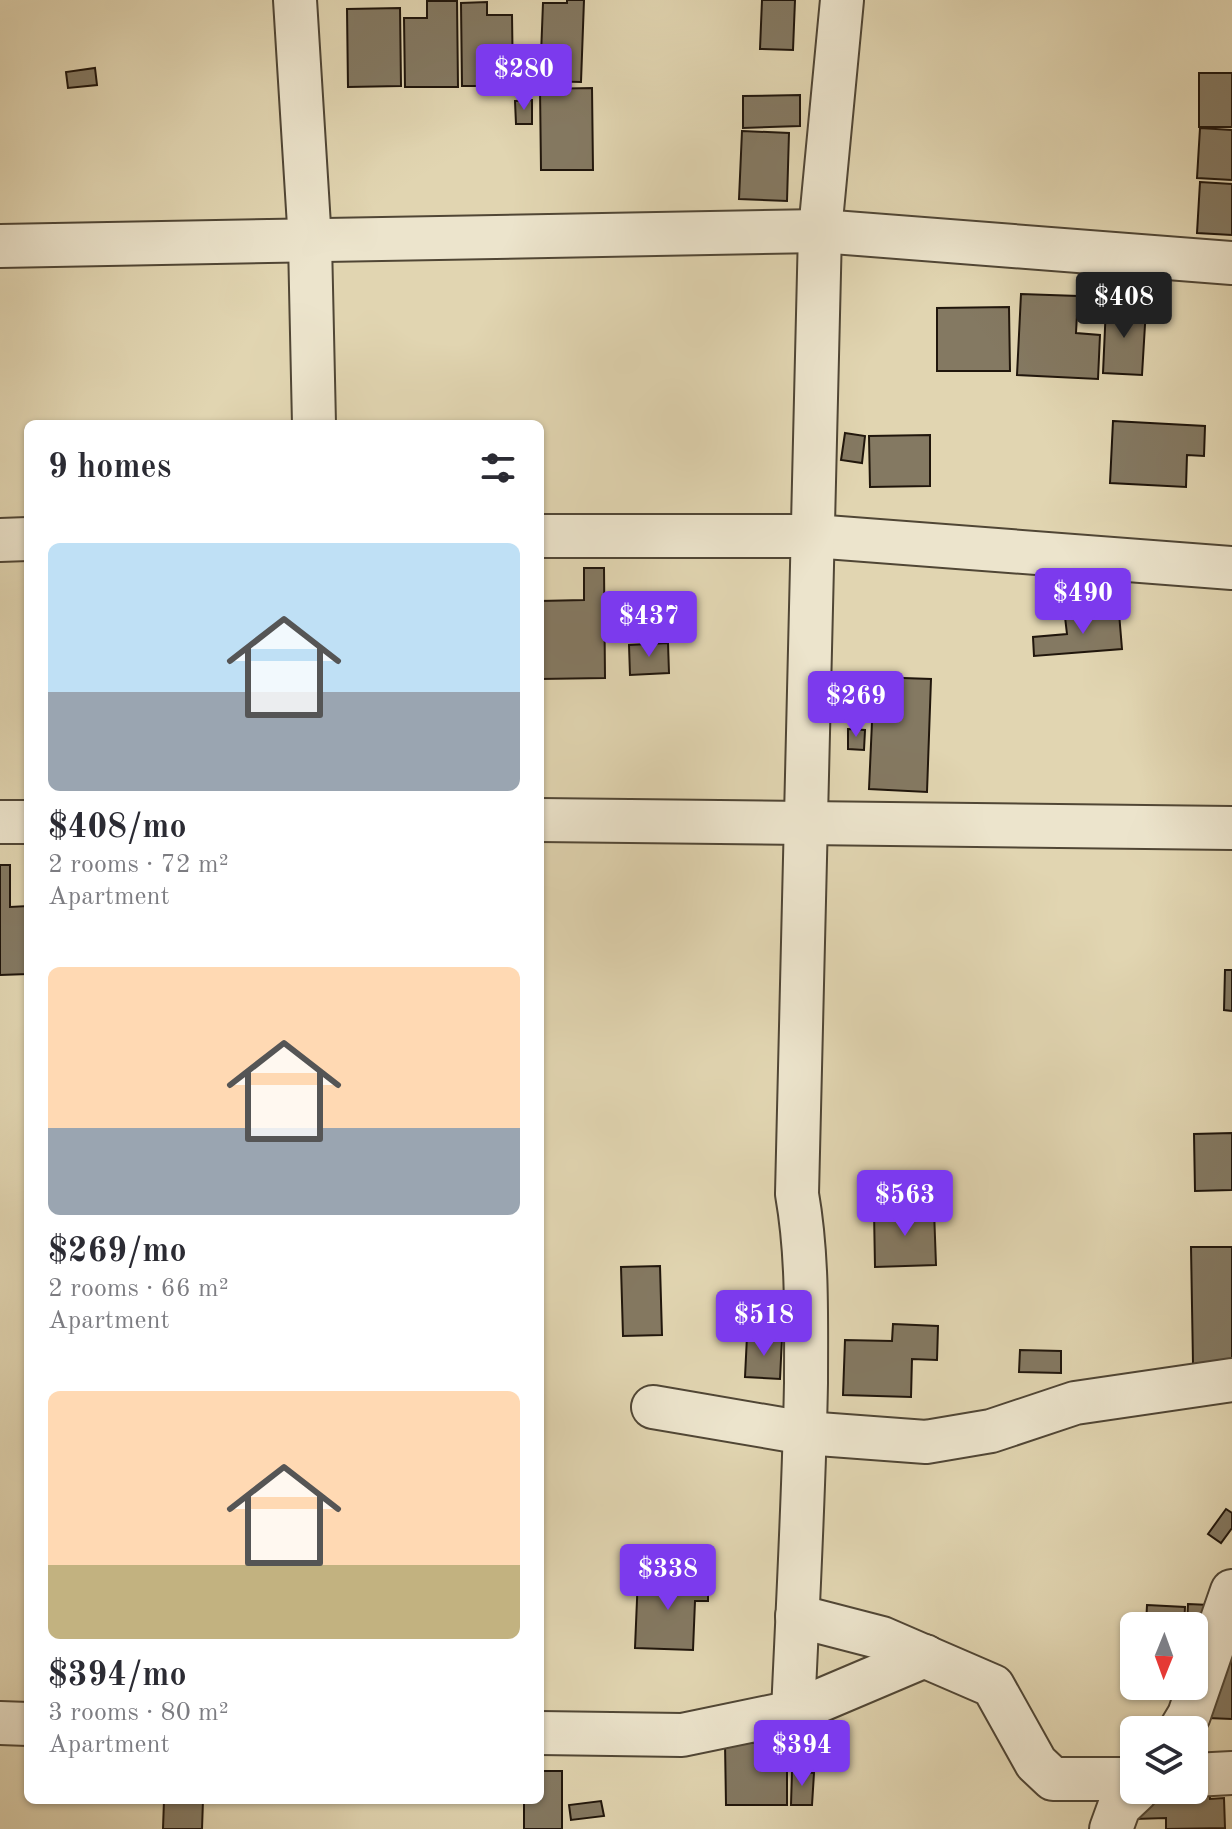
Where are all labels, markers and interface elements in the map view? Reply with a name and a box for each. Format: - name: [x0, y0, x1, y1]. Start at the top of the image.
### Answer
- pin: $280: [477, 44, 571, 112]
- text: $280: [494, 57, 554, 83]
- pin: $408: [1077, 272, 1171, 340]
- text: $408: [1094, 285, 1154, 311]
- icon: filters: [476, 446, 520, 490]
- text: 9 homes: [48, 451, 171, 485]
- pin: $490: [1036, 568, 1130, 636]
- text: $490: [1053, 581, 1113, 607]
- pin: $437: [602, 591, 696, 659]
- icon: home: [212, 595, 356, 739]
- text: $437: [619, 604, 679, 630]
- pin: $269: [809, 671, 903, 739]
- text: $269: [826, 684, 886, 710]
- text: $408/mo: [48, 811, 187, 845]
- text: 2 rooms · 72 m²: [48, 852, 229, 878]
- text: Apartment: [48, 884, 170, 910]
- icon: home: [212, 1019, 356, 1163]
- pin: $563: [858, 1170, 952, 1238]
- text: $563: [875, 1183, 935, 1209]
- text: $269/mo: [48, 1235, 187, 1269]
- text: 2 rooms · 66 m²: [48, 1276, 229, 1302]
- pin: $518: [717, 1290, 811, 1358]
- text: $518: [734, 1303, 794, 1329]
- text: Apartment: [48, 1308, 170, 1334]
- icon: home: [212, 1443, 356, 1587]
- pin: $338: [621, 1544, 715, 1612]
- text: $338: [638, 1557, 698, 1583]
- north arrow: [1120, 1612, 1208, 1700]
- map controls: [1120, 1612, 1208, 1804]
- text: $394/mo: [48, 1659, 187, 1693]
- text: 3 rooms · 80 m²: [48, 1700, 229, 1726]
- button: layers: [1120, 1716, 1208, 1804]
- pin: $394: [755, 1720, 849, 1788]
- text: Apartment: [48, 1732, 170, 1758]
- text: $394: [772, 1733, 832, 1759]

